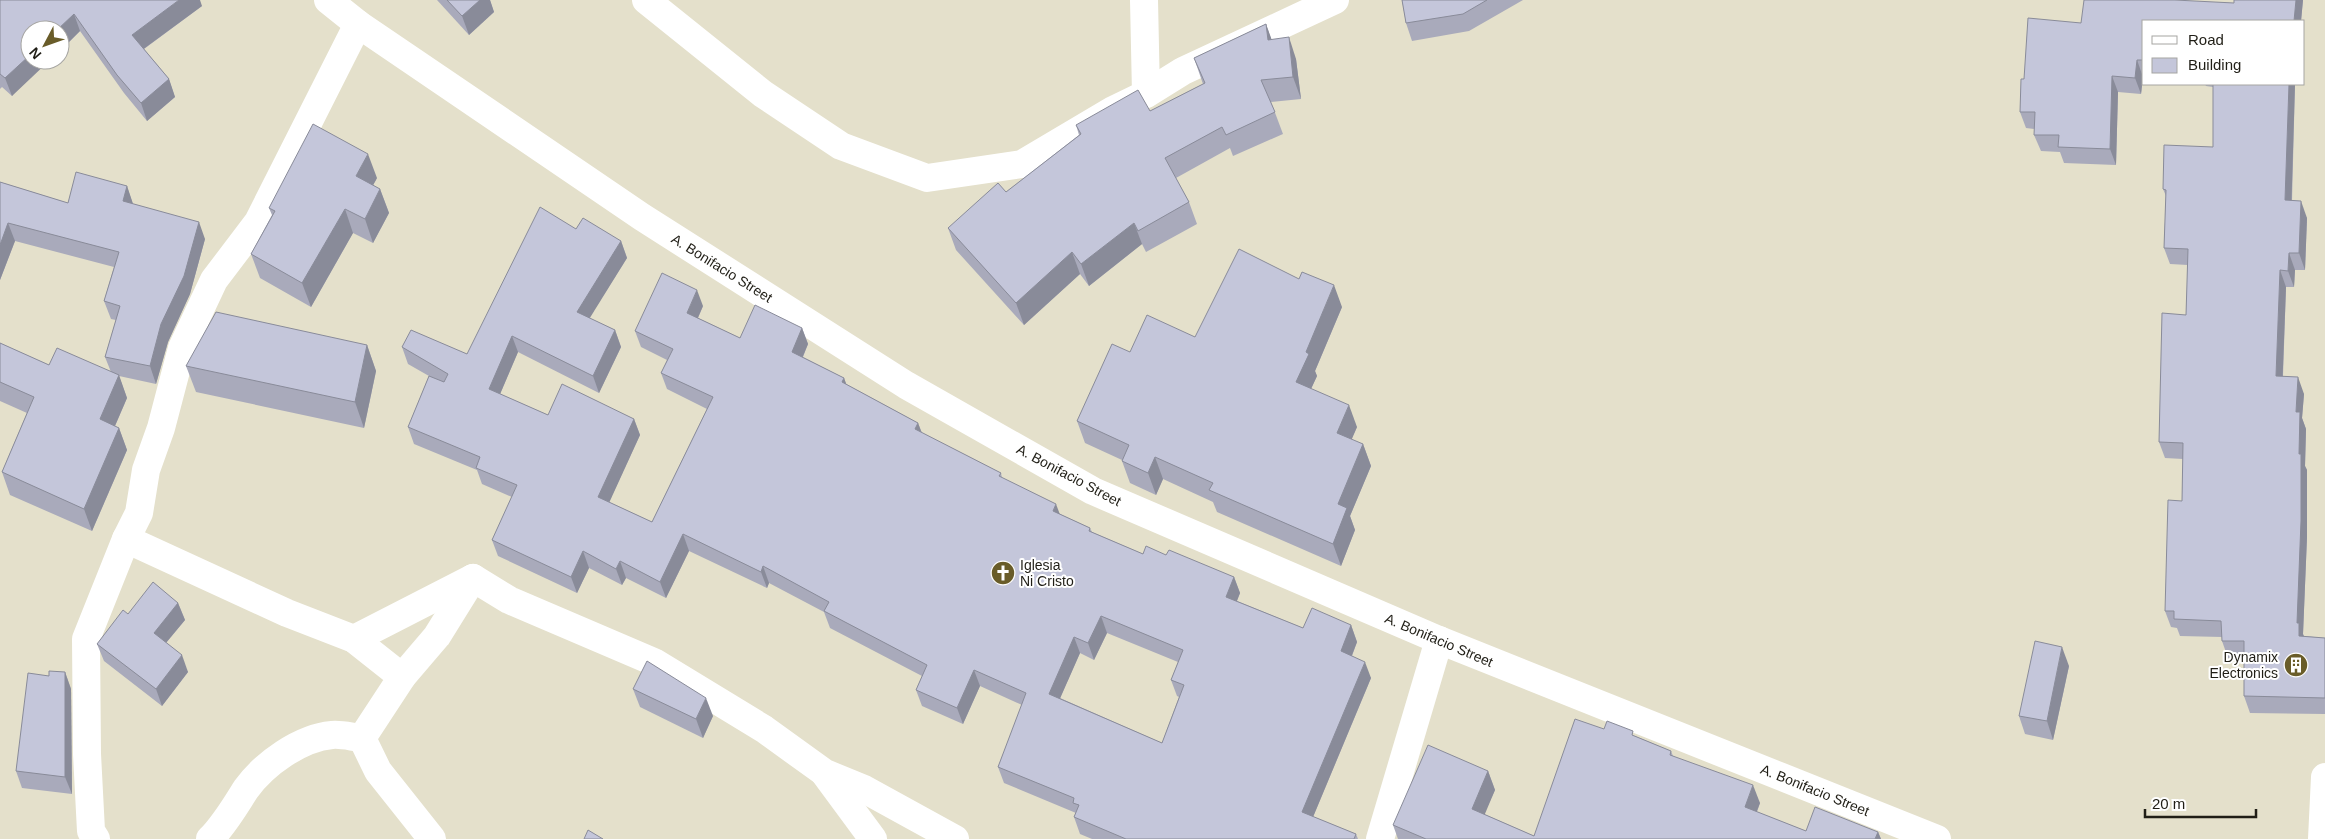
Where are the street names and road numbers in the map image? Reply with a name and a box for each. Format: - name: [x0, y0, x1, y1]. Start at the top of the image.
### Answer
- street label: A. Bonifacio Street: [669, 230, 775, 306]
- street label: A. Bonifacio Street: [1014, 441, 1124, 509]
- street label: A. Bonifacio Street: [1383, 610, 1496, 670]
- street label: A. Bonifacio Street: [1758, 761, 1872, 819]

